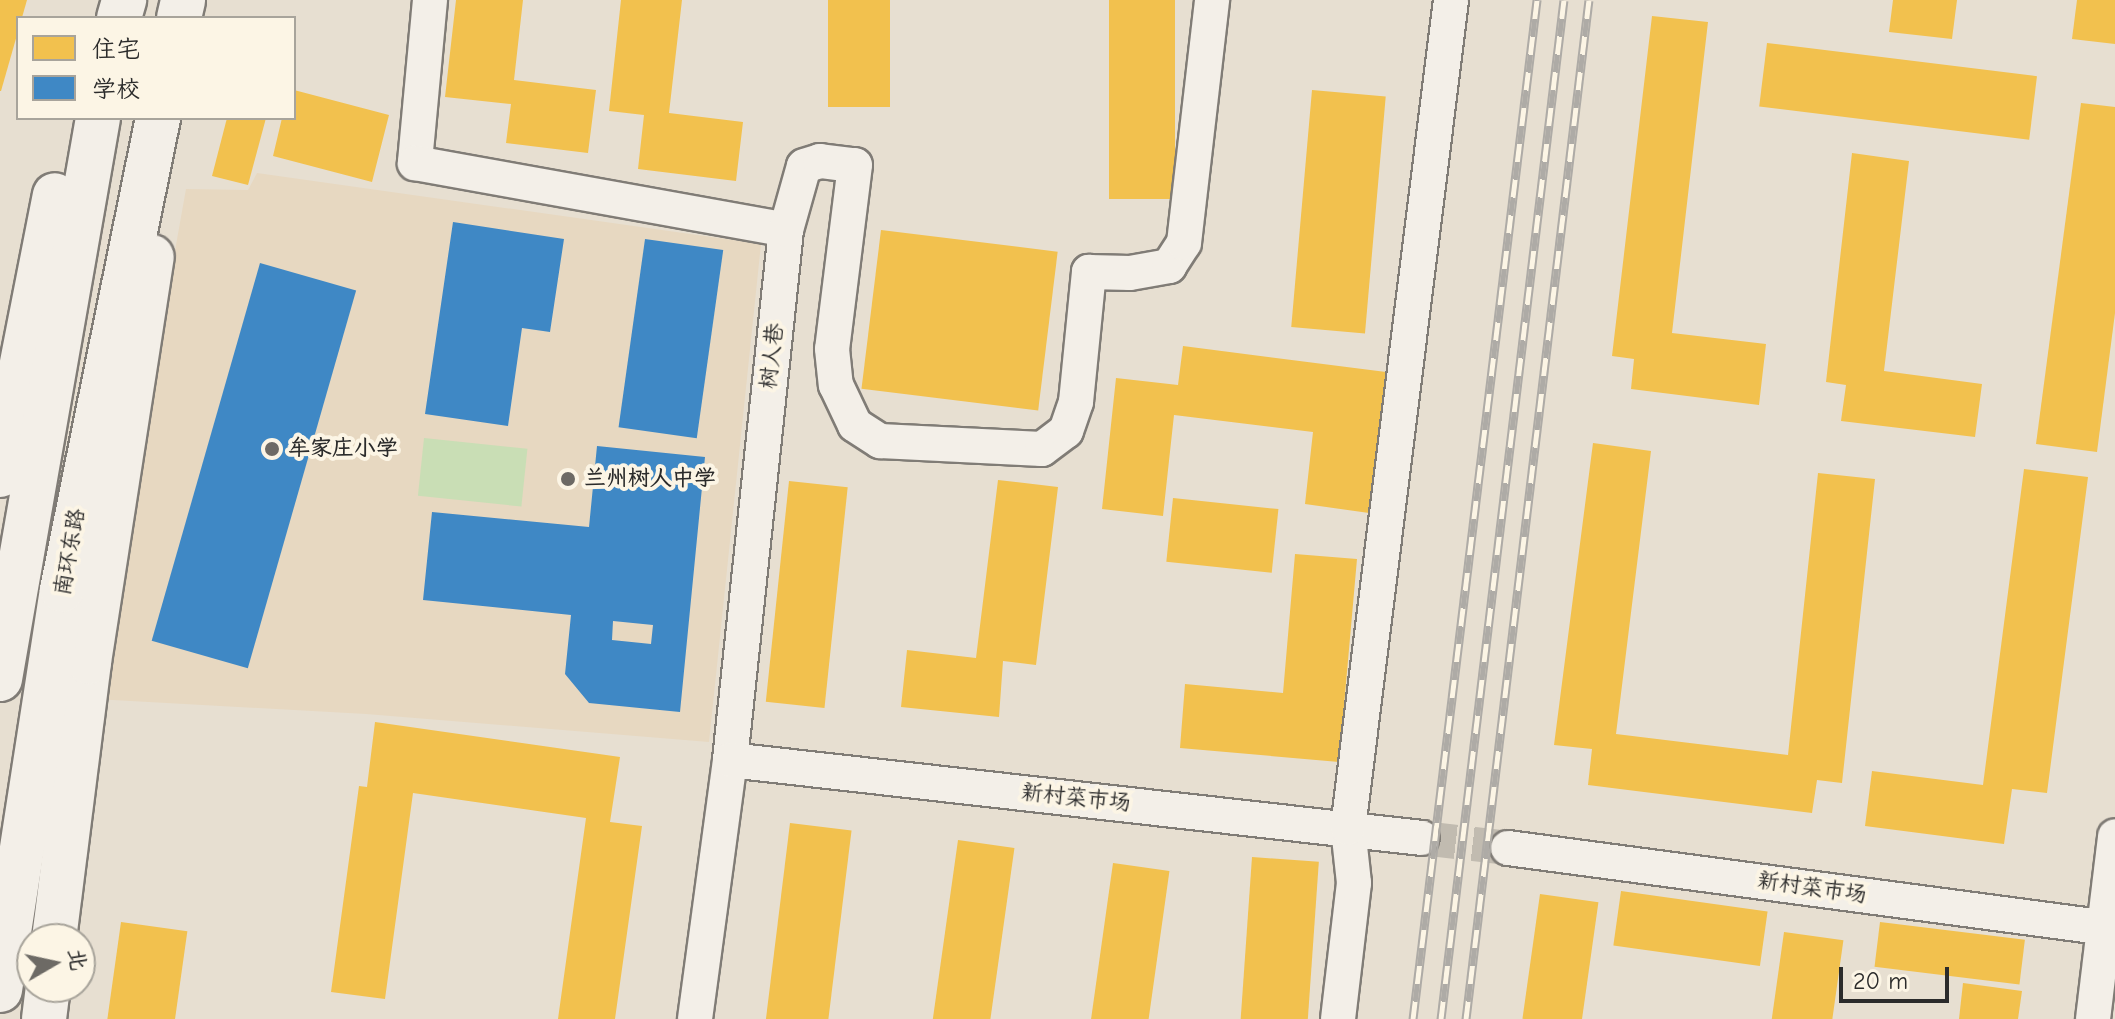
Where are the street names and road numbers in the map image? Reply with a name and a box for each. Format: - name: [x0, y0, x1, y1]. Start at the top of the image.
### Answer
- street label: 树人巷: [755, 322, 789, 390]
- street label: 南环东路: [49, 506, 91, 598]
- street label: 新村菜市场: [1020, 779, 1132, 817]
- street label: 新村菜市场: [1756, 867, 1868, 909]

